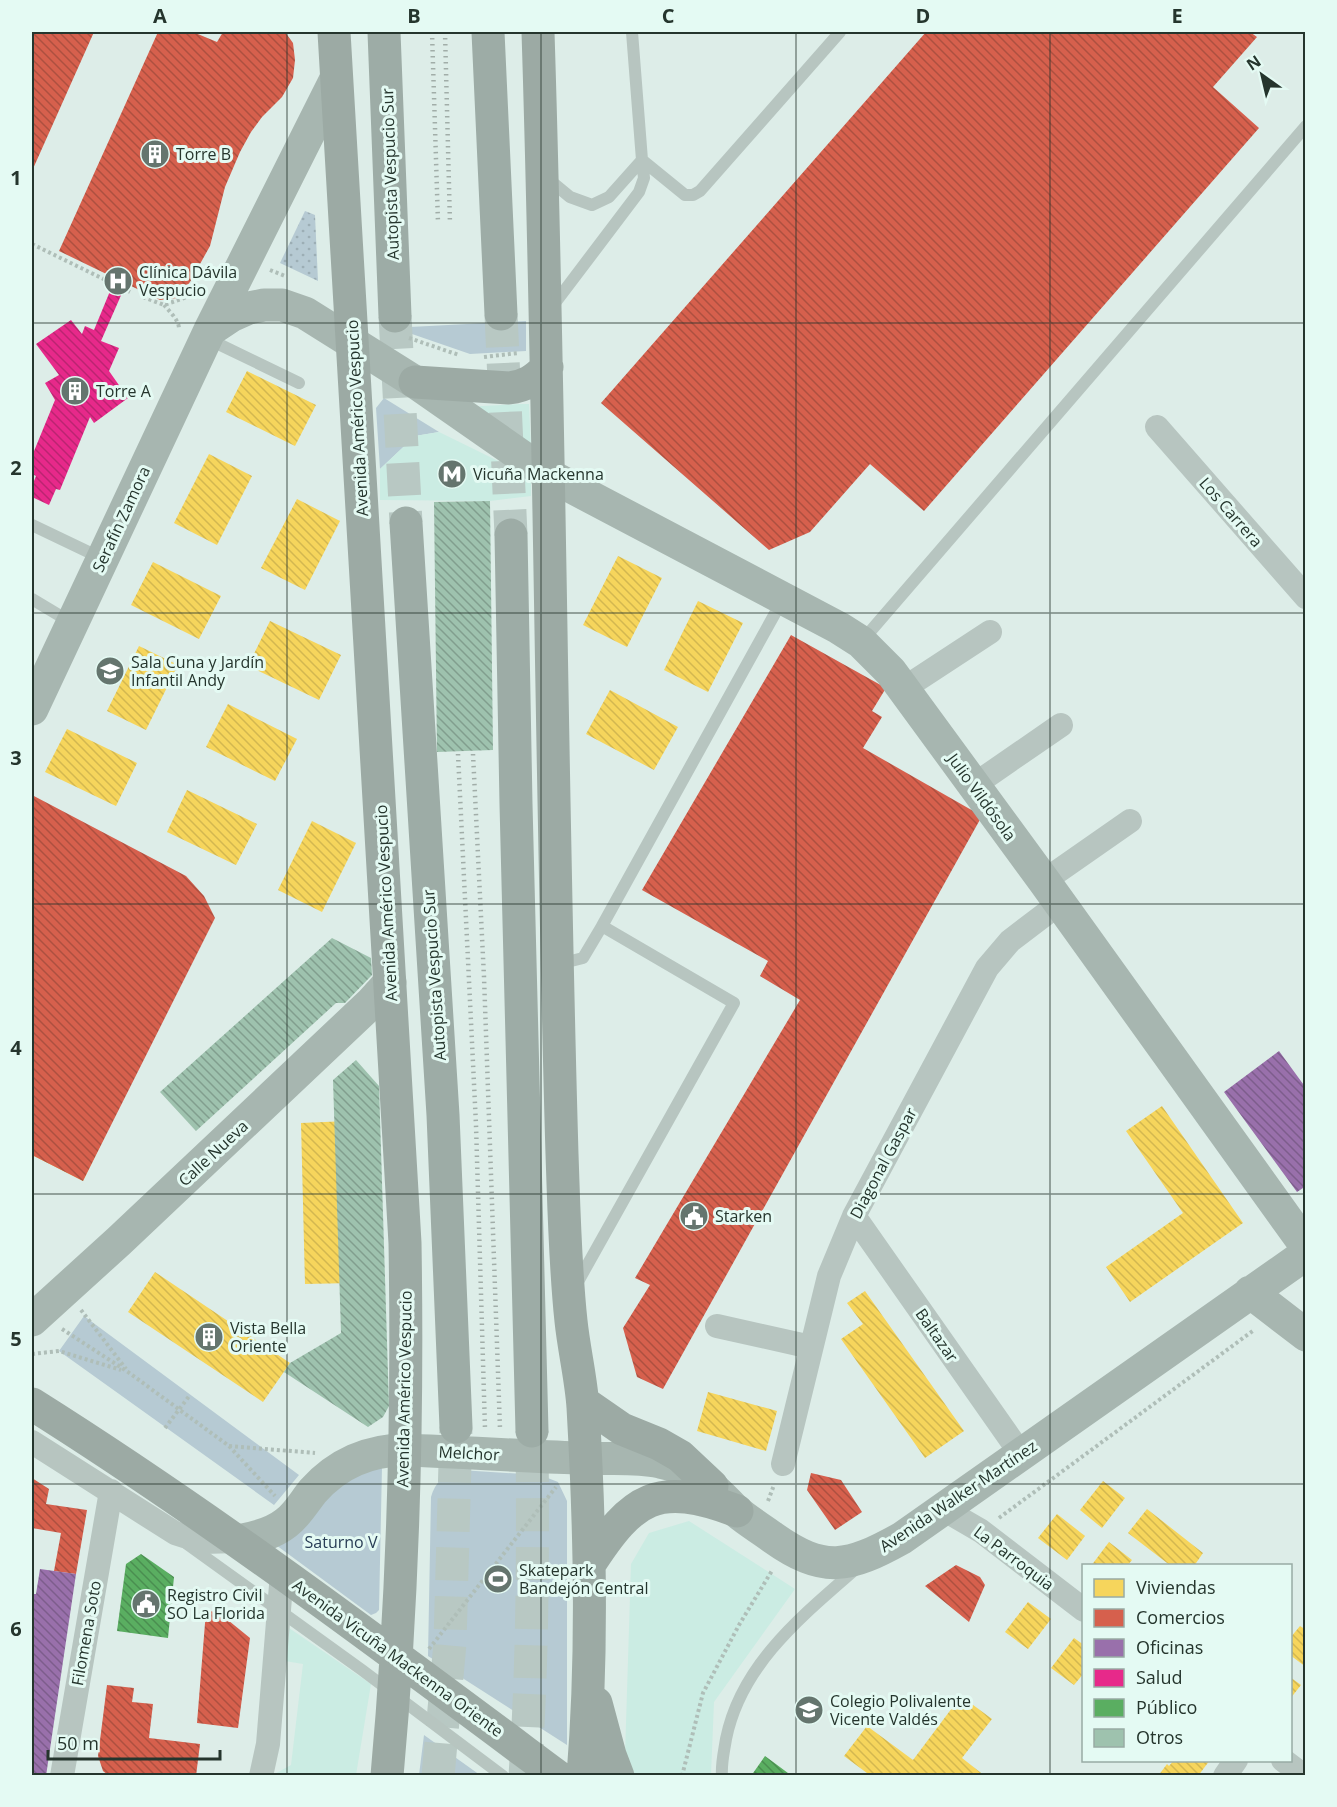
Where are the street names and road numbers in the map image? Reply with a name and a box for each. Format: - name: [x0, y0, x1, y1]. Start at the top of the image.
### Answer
- street label: Autopista Vespucio Sur: [376, 87, 404, 260]
- street label: Avenida Américo Vespucio: [341, 319, 373, 517]
- street label: Serafín Zamora: [87, 462, 155, 576]
- street label: Los Carrera: [1194, 472, 1268, 552]
- street label: Julio Vildósola: [942, 747, 1021, 845]
- street label: Avenida Américo Vespucio: [370, 804, 402, 1002]
- street label: Autopista Vespucio Sur: [417, 888, 451, 1061]
- street label: Diagonal Gaspar: [844, 1103, 922, 1223]
- street label: Calle Nueva: [173, 1115, 253, 1191]
- street label: Avenida Américo Vespucio: [391, 1290, 417, 1488]
- street label: Baltazar: [911, 1304, 964, 1367]
- street label: Avenida Walker Martínez: [875, 1435, 1041, 1557]
- street label: Melchor: [438, 1440, 501, 1466]
- street label: La Parroquia: [969, 1521, 1059, 1595]
- street label: Avenida Vicuña Mackenna Oriente: [288, 1574, 508, 1742]
- street label: Filomena Soto: [66, 1579, 106, 1687]

